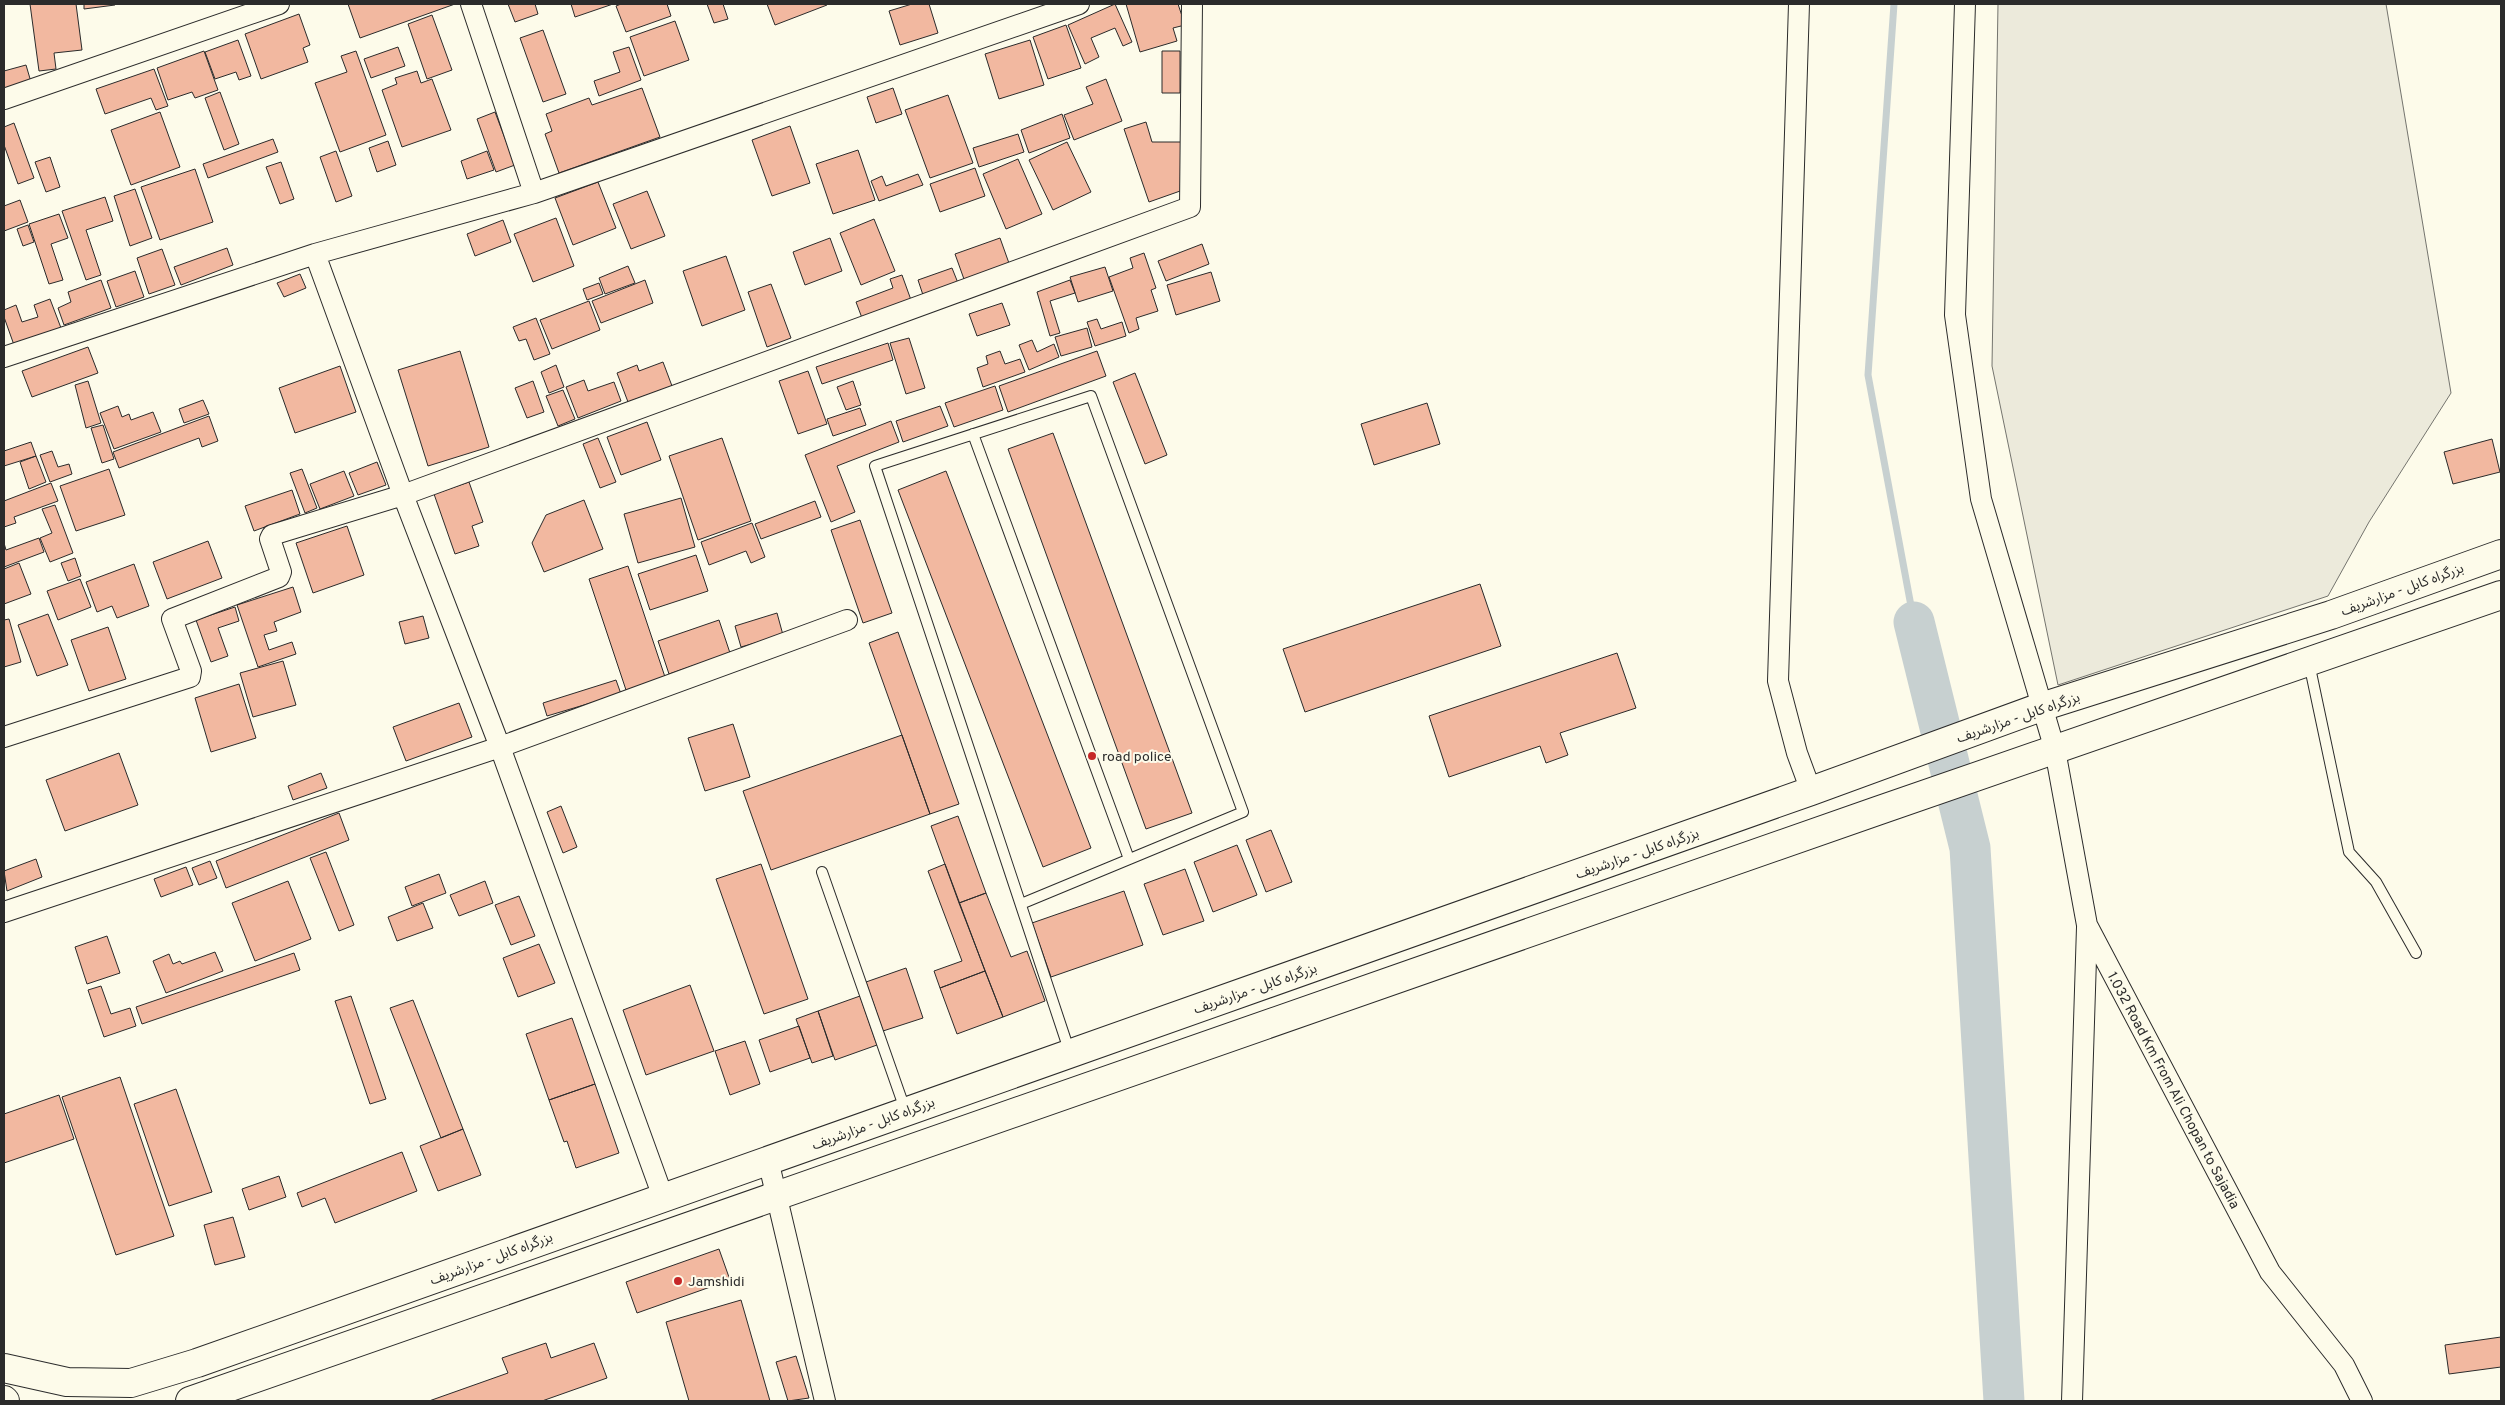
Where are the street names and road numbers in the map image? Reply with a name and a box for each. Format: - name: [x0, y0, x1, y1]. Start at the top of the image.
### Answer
- street label: بزرگراه کابل - مزارشریف: [2339, 560, 2466, 621]
- street label: بزرگراه کابل - مزارشریف: [1955, 689, 2083, 748]
- street label: بزرگراه کابل - مزارشریف: [1574, 825, 1702, 884]
- street label: بزرگراه کابل - مزارشریف: [1192, 960, 1320, 1019]
- street label: 1.032 Road Km From Ali Chopan to Sajadia: [2103, 969, 2243, 1212]
- street label: بزرگراه کابل - مزارشریف: [810, 1094, 937, 1155]
- street label: بزرگراه کابل - مزارشریف: [428, 1229, 555, 1290]

